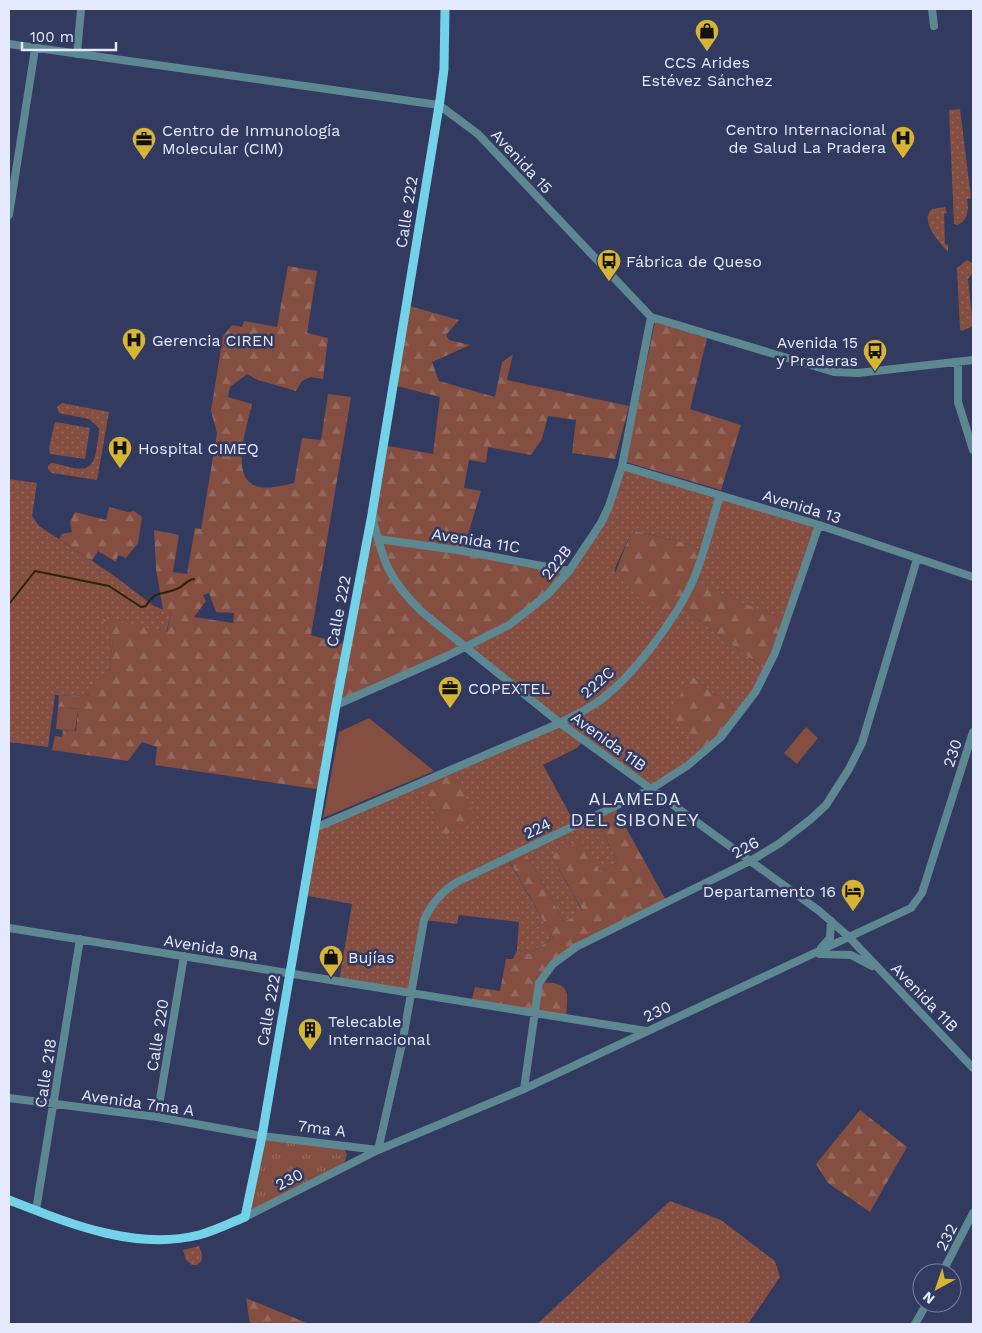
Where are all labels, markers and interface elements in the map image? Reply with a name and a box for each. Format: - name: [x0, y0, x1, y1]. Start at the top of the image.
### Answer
- shop icon: CCS Arides Estévez Sánchez: [694, 18, 720, 52]
- scale bar: [22, 20, 116, 52]
- text: 100 m: [30, 28, 74, 46]
- place label: CCS Arides Estévez Sánchez: [641, 53, 773, 90]
- place label: Centro Internacional de Salud La Pradera: [725, 120, 886, 157]
- place label: Centro de Inmunología Molecular (CIM): [162, 121, 340, 158]
- street label: Avenida 15: [487, 125, 556, 197]
- hospital icon: Centro Internacional de Salud La Pradera: [890, 125, 916, 159]
- office icon: Centro de Inmunología Molecular (CIM): [131, 126, 157, 160]
- street label: Calle 222: [391, 175, 422, 249]
- bus stop icon: Fábrica de Queso: [596, 248, 622, 282]
- place label: Fábrica de Queso: [626, 252, 762, 271]
- hospital icon: Gerencia CIREN: [121, 327, 147, 361]
- place label: Gerencia CIREN: [152, 331, 274, 350]
- place label: Avenida 15 y Praderas: [777, 333, 858, 370]
- bus stop icon: Avenida 15 y Praderas: [862, 338, 888, 372]
- hospital icon: Hospital CIMEQ: [107, 435, 133, 469]
- place label: Hospital CIMEQ: [138, 439, 259, 458]
- street label: Avenida 13: [760, 486, 843, 527]
- street label: Avenida 11C: [430, 524, 521, 557]
- street label: 222B: [537, 541, 576, 583]
- street label: Calle 222: [322, 574, 355, 648]
- street label: 222C: [576, 662, 618, 702]
- office icon: COPEXTEL: [437, 675, 463, 709]
- place label: COPEXTEL: [468, 679, 550, 698]
- street label: Avenida 11B: [567, 708, 650, 775]
- street label: 230: [939, 737, 966, 770]
- district label: ALAMEDA DEL SIBONEY: [571, 788, 699, 830]
- street label: 224: [521, 814, 554, 843]
- street label: 226: [728, 832, 762, 862]
- hotel icon: Departamento 16: [840, 878, 866, 912]
- place label: Departamento 16: [703, 882, 836, 901]
- street label: Avenida 9na: [163, 931, 259, 964]
- shop icon: Bujías: [318, 944, 344, 978]
- place label: Bujías: [348, 948, 394, 967]
- street label: Avenida 11B: [887, 959, 962, 1036]
- street label: Calle 222: [253, 973, 284, 1047]
- street label: Calle 220: [142, 997, 173, 1073]
- street label: 230: [640, 997, 674, 1026]
- place label: Telecable Internacional: [328, 1012, 431, 1049]
- building icon: Telecable Internacional: [297, 1017, 323, 1051]
- street label: Calle 218: [31, 1037, 60, 1109]
- street label: Avenida 7ma A: [80, 1085, 196, 1120]
- street label: 7ma A: [297, 1116, 347, 1141]
- street label: 230: [272, 1164, 306, 1194]
- street label: 232: [932, 1220, 961, 1254]
- north arrow: [912, 1263, 962, 1313]
- text: N: [920, 1288, 938, 1307]

